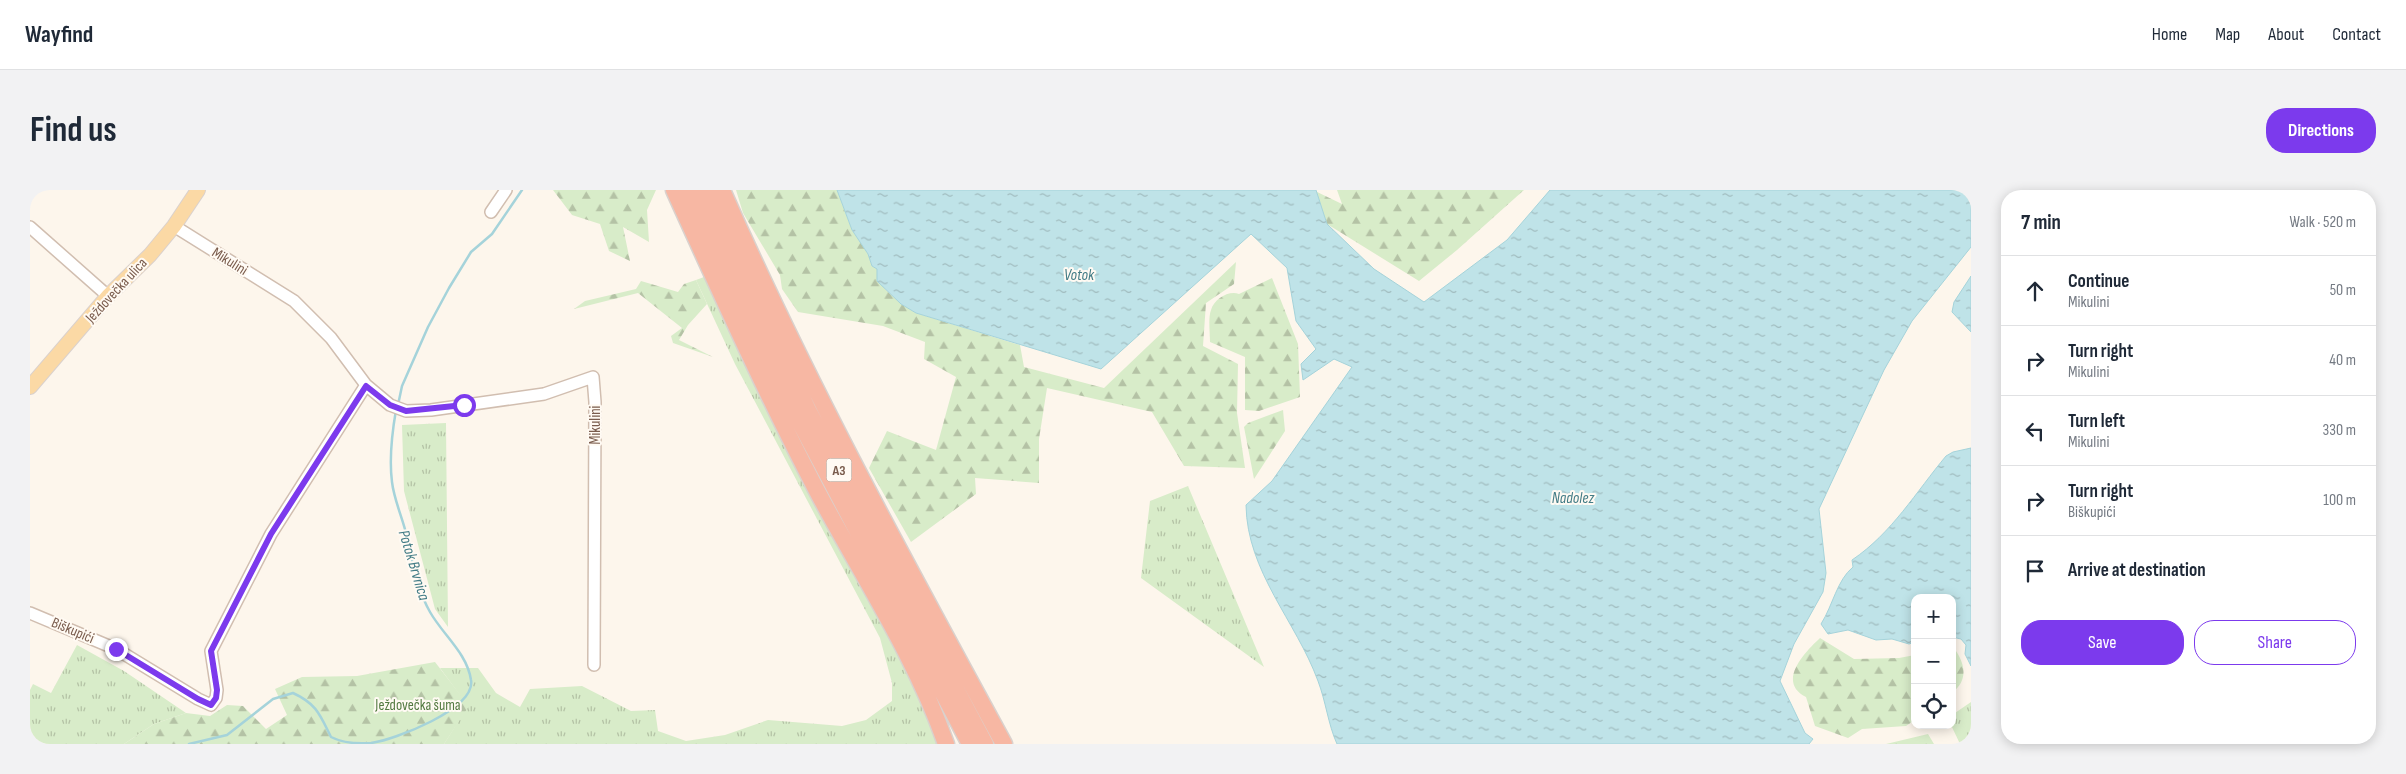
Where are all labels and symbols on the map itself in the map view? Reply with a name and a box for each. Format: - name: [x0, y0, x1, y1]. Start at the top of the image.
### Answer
- street label: Mikulini: [208, 243, 251, 280]
- street label: Ježdovečka ulica: [81, 254, 151, 328]
- water label: Votok: [1064, 266, 1095, 285]
- route start: [453, 394, 476, 417]
- street label: Mikulini: [586, 405, 605, 444]
- road number: A3: [826, 458, 852, 482]
- water label: Nadolez: [1552, 489, 1596, 508]
- water label: Potok Brvnica: [394, 528, 433, 604]
- street label: Biškupići: [49, 613, 97, 648]
- route end: [105, 638, 128, 661]
- park label: Ježdovečka šuma: [374, 696, 461, 715]

